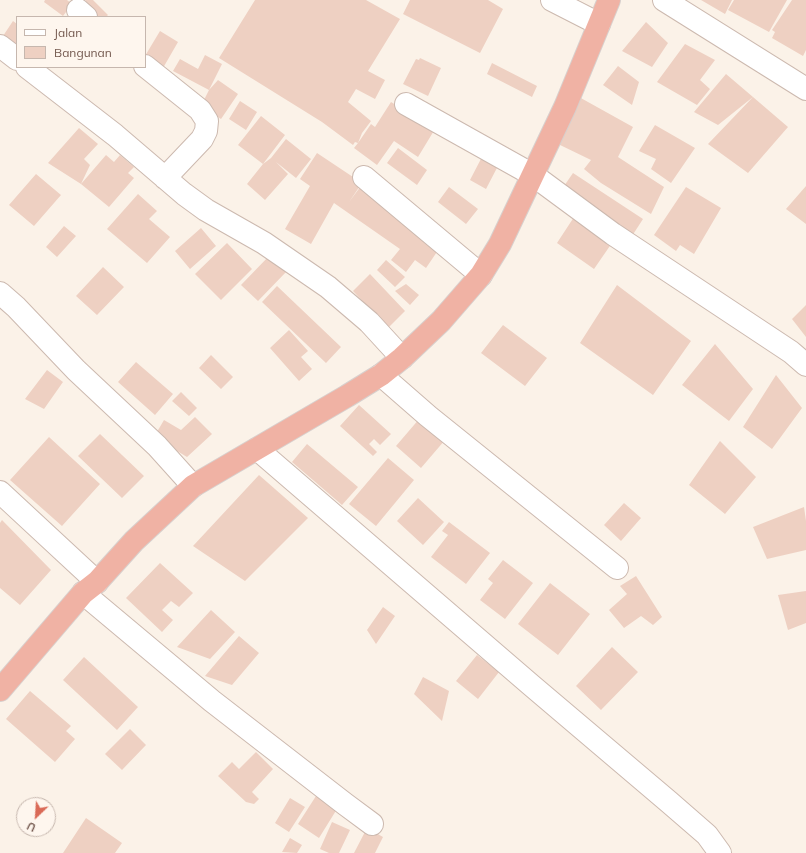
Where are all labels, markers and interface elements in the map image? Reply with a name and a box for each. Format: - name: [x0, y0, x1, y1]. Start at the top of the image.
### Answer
- legend: [16, 16, 146, 68]
- text: Jalan: [54, 25, 82, 40]
- text: Bangunan: [54, 45, 112, 60]
- north arrow: [16, 797, 56, 837]
- text: U: [25, 819, 38, 835]

